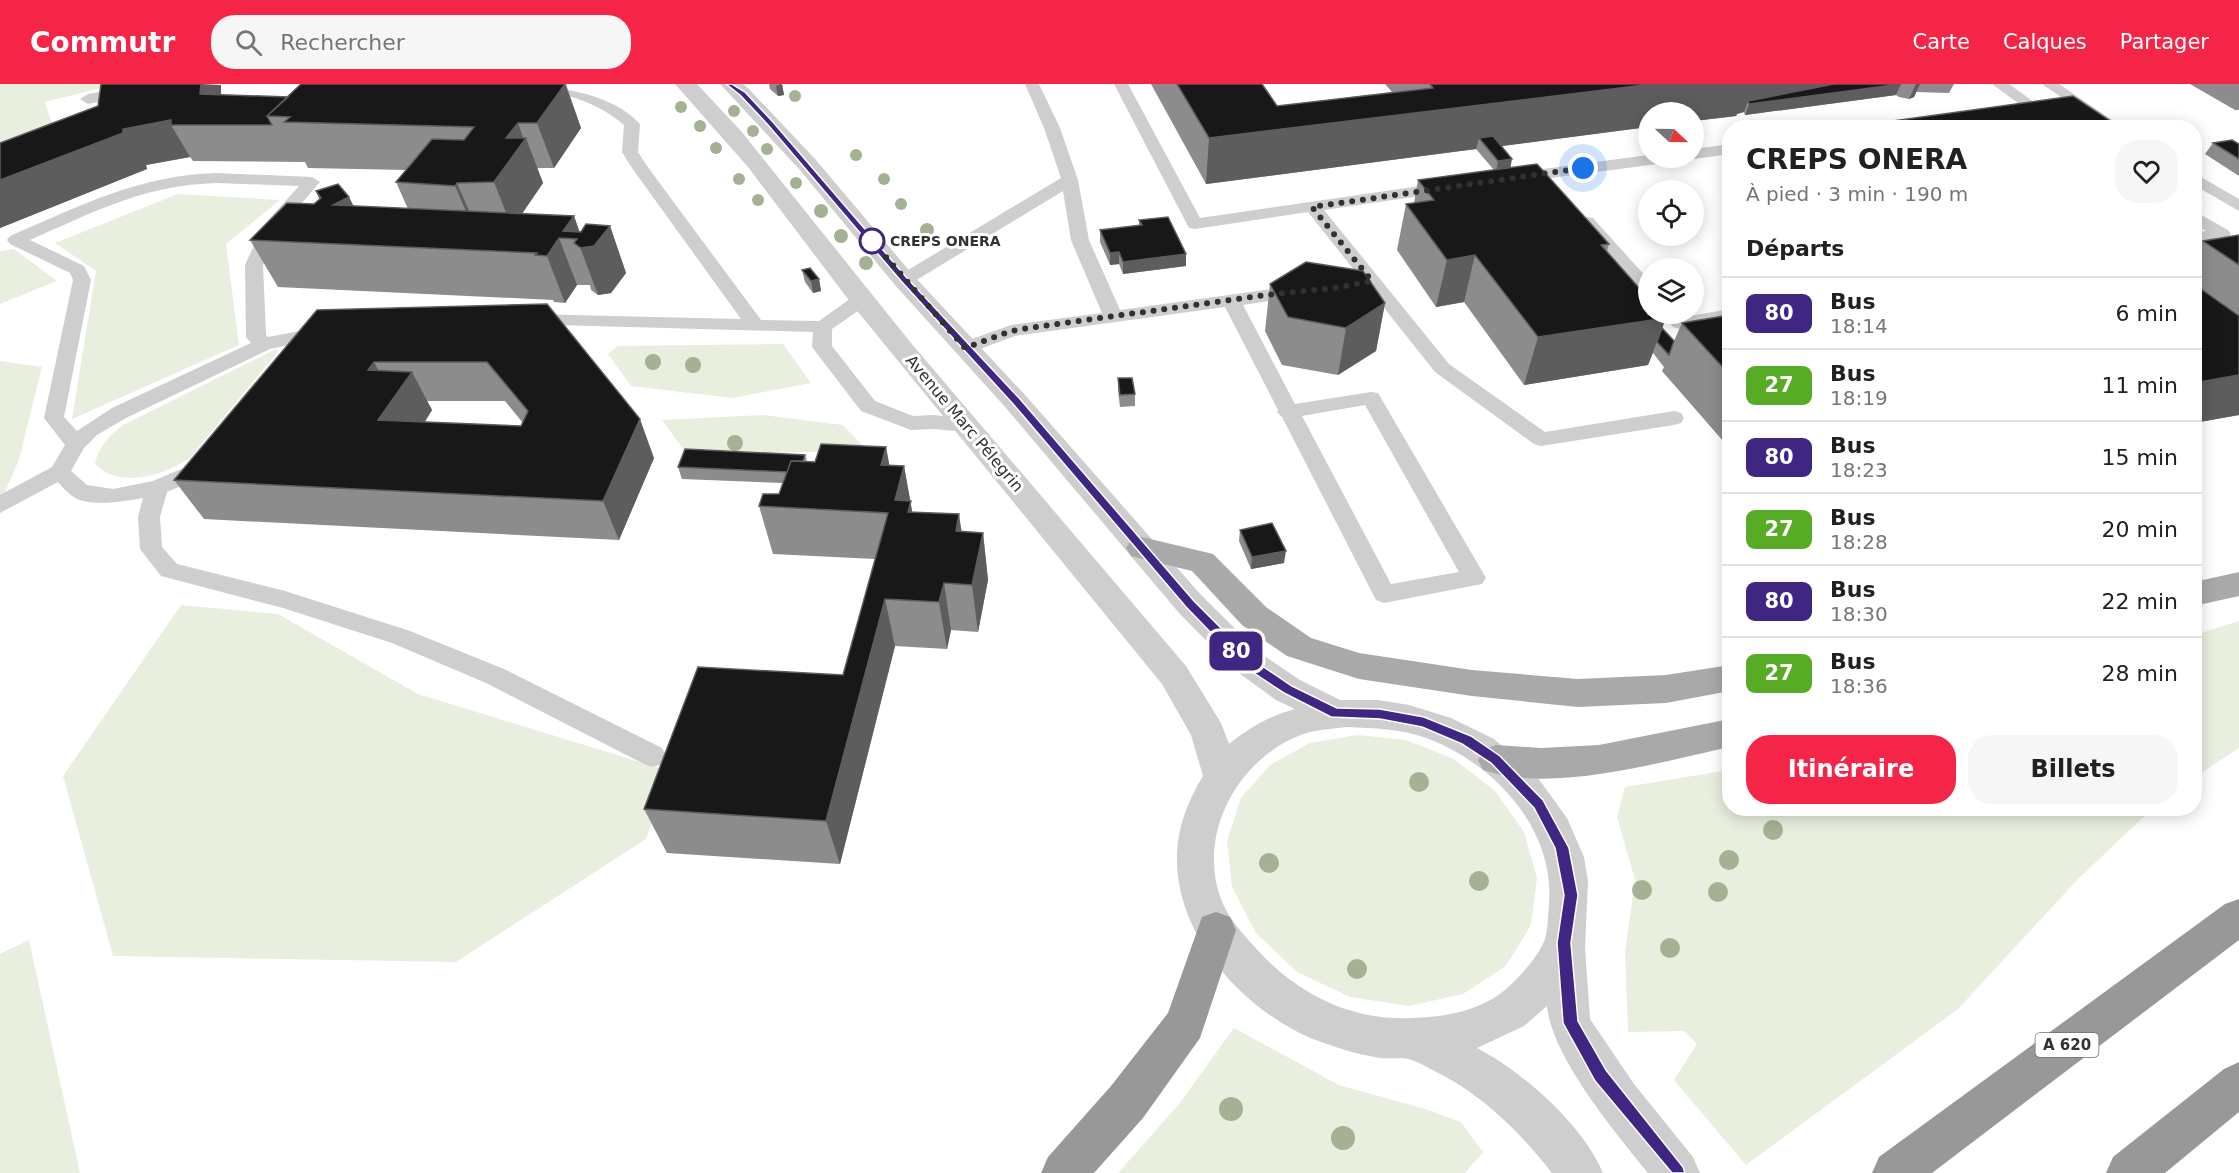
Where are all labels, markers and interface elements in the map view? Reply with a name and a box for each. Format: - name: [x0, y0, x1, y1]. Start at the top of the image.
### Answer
- search box: [211, 15, 631, 69]
- text: Commutr: [30, 26, 175, 59]
- icon: search: [232, 26, 265, 59]
- text: Rechercher: [280, 30, 405, 55]
- text: Carte: [1913, 30, 1970, 54]
- text: Calques: [2003, 30, 2087, 54]
- text: Partager: [2120, 30, 2209, 54]
- north arrow: [1638, 102, 1704, 168]
- map controls: [1638, 102, 1704, 324]
- button: heart: [2115, 140, 2178, 203]
- text: CREPS ONERA: [1746, 143, 1967, 176]
- your location: [1568, 153, 1598, 183]
- button: locate: [1638, 180, 1704, 246]
- text: À pied · 3 min · 190 m: [1746, 182, 1968, 206]
- marker: CREPS ONERA: [859, 228, 885, 254]
- place label: CREPS ONERA: [890, 233, 1001, 249]
- text: Départs: [1746, 236, 1844, 261]
- button: layers: [1638, 258, 1704, 324]
- text: Bus: [1830, 289, 1876, 314]
- text: 80: [1764, 301, 1794, 325]
- text: 6 min: [2116, 301, 2178, 326]
- text: 18:14: [1830, 314, 1888, 338]
- street label: Avenue Marc Pélegrin: [902, 351, 1027, 496]
- text: Bus: [1830, 361, 1876, 386]
- text: 27: [1764, 373, 1794, 397]
- text: 11 min: [2102, 373, 2178, 398]
- text: 18:19: [1830, 386, 1888, 410]
- text: Bus: [1830, 433, 1876, 458]
- text: 80: [1764, 445, 1794, 469]
- text: 15 min: [2102, 445, 2178, 470]
- text: 18:23: [1830, 458, 1888, 482]
- text: Bus: [1830, 505, 1876, 530]
- text: 27: [1764, 517, 1794, 541]
- text: 20 min: [2102, 517, 2178, 542]
- text: 18:28: [1830, 530, 1888, 554]
- text: Bus: [1830, 577, 1876, 602]
- text: 80: [1764, 589, 1794, 613]
- text: 22 min: [2102, 589, 2178, 614]
- text: 18:30: [1830, 602, 1888, 626]
- line badge: 80: [1209, 632, 1263, 670]
- text: 80: [1221, 639, 1251, 663]
- text: Bus: [1830, 649, 1876, 674]
- text: 27: [1764, 661, 1794, 685]
- text: 28 min: [2102, 661, 2178, 686]
- text: 18:36: [1830, 674, 1888, 698]
- button: Itinéraire: [1746, 735, 1956, 804]
- button: Billets: [1968, 735, 2178, 804]
- road number: A 620: [2036, 1033, 2098, 1057]

